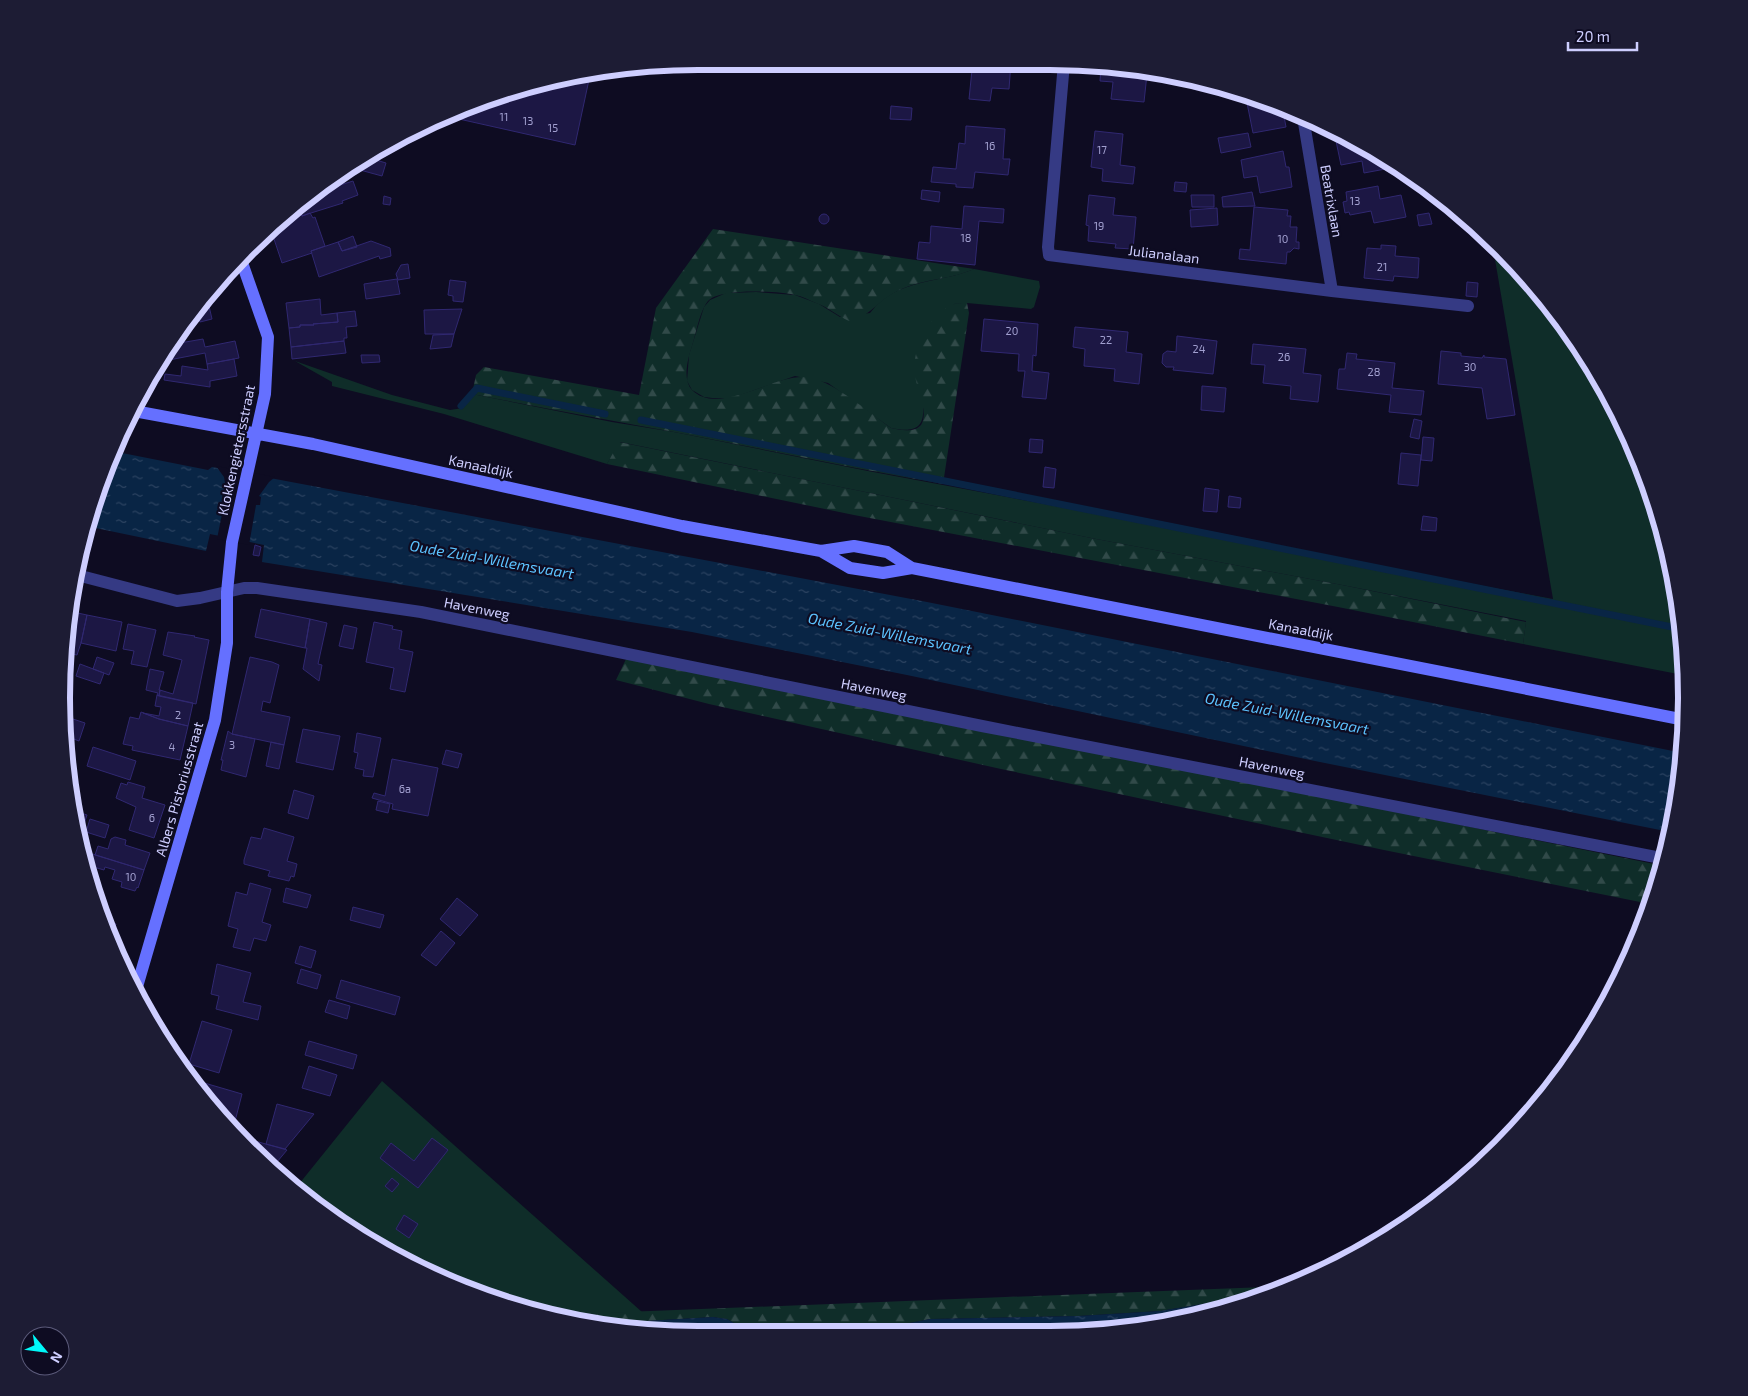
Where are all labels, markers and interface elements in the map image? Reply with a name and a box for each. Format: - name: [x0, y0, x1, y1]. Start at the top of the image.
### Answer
- scale bar: [1568, 20, 1637, 52]
- text: 20 m: [1576, 27, 1610, 45]
- house number: 11: [500, 110, 508, 123]
- house number: 13: [523, 114, 533, 127]
- house number: 15: [548, 121, 558, 134]
- house number: 16: [985, 139, 995, 152]
- house number: 17: [1097, 143, 1107, 156]
- street label: Beatrixlaan: [1317, 163, 1347, 239]
- house number: 13: [1350, 194, 1360, 207]
- house number: 19: [1094, 219, 1104, 232]
- house number: 18: [960, 231, 972, 244]
- house number: 10: [1277, 232, 1289, 245]
- street label: Julianalaan: [1127, 241, 1201, 267]
- house number: 21: [1377, 260, 1387, 273]
- house number: 20: [1006, 324, 1018, 337]
- house number: 22: [1100, 333, 1112, 346]
- house number: 24: [1193, 342, 1206, 355]
- house number: 26: [1278, 350, 1290, 363]
- house number: 30: [1464, 360, 1476, 373]
- house number: 28: [1368, 365, 1380, 378]
- street label: Klokkengietersstraat: [214, 383, 258, 517]
- street label: Kanaaldijk: [447, 451, 515, 481]
- water label: Oude Zuid-Willemsvaart: [409, 536, 576, 582]
- street label: Havenweg: [443, 593, 512, 623]
- water label: Oude Zuid-Willemsvaart: [807, 608, 974, 658]
- street label: Kanaaldijk: [1267, 614, 1335, 644]
- street label: Havenweg: [840, 674, 909, 704]
- water label: Oude Zuid-Willemsvaart: [1204, 688, 1371, 738]
- house number: 2: [175, 708, 181, 721]
- street label: Albers Pistoriusstraat: [152, 720, 206, 858]
- house number: 3: [229, 738, 235, 751]
- house number: 4: [169, 740, 176, 753]
- street label: Havenweg: [1238, 752, 1307, 782]
- house number: 6a: [399, 782, 411, 795]
- house number: 6: [149, 811, 155, 824]
- house number: 10: [125, 870, 137, 883]
- north arrow: [20, 1326, 70, 1376]
- text: N: [47, 1349, 67, 1366]

